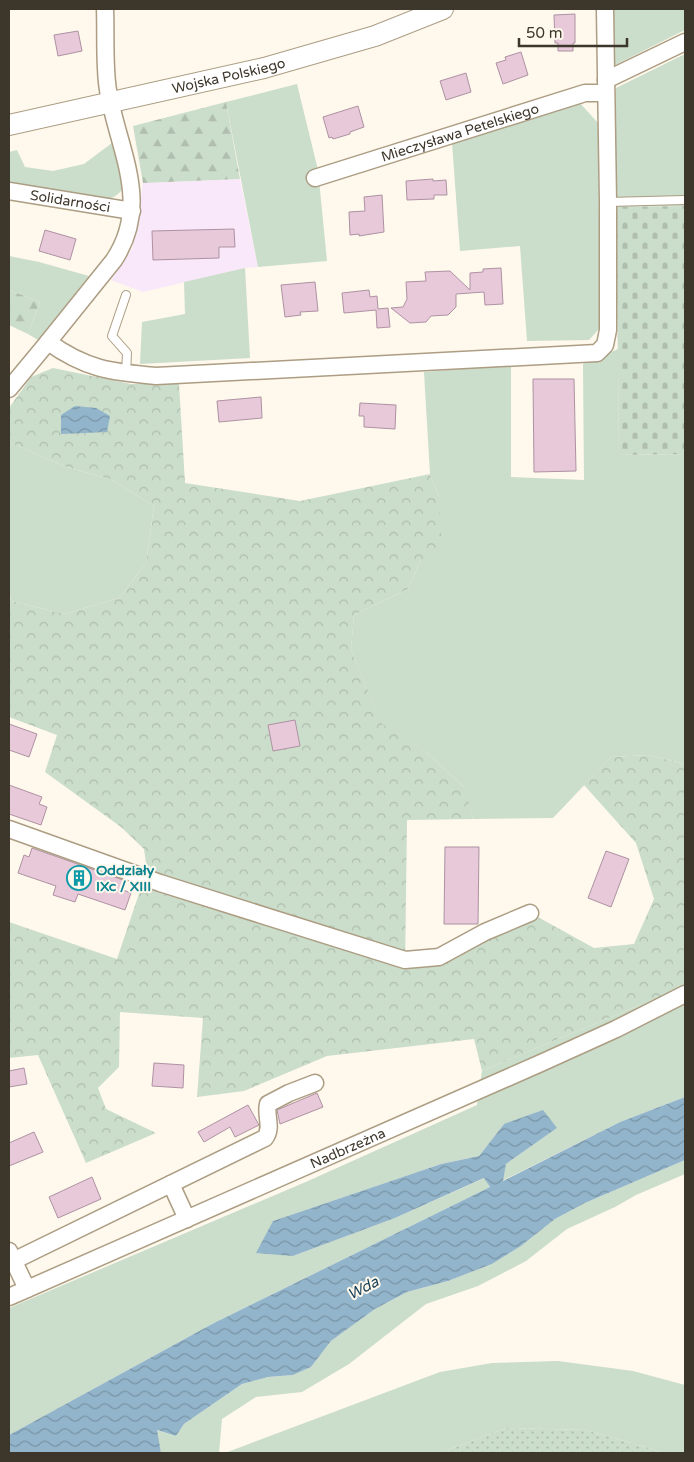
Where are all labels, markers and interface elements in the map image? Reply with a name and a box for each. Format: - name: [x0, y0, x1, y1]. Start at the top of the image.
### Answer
- scale bar: [519, 15, 626, 47]
- text: 50 m: [526, 24, 563, 42]
- street label: Wojska Polskiego: [170, 54, 287, 97]
- street label: Mieczysława Petelskiego: [379, 100, 541, 165]
- street label: Solidarności: [29, 186, 112, 216]
- place label: Oddziały IXc / XIII: [96, 862, 155, 895]
- building icon: Oddziały IXc / XIII: [66, 865, 92, 891]
- street label: Nadbrzeżna: [307, 1124, 388, 1172]
- water label: Wda: [344, 1272, 382, 1304]

